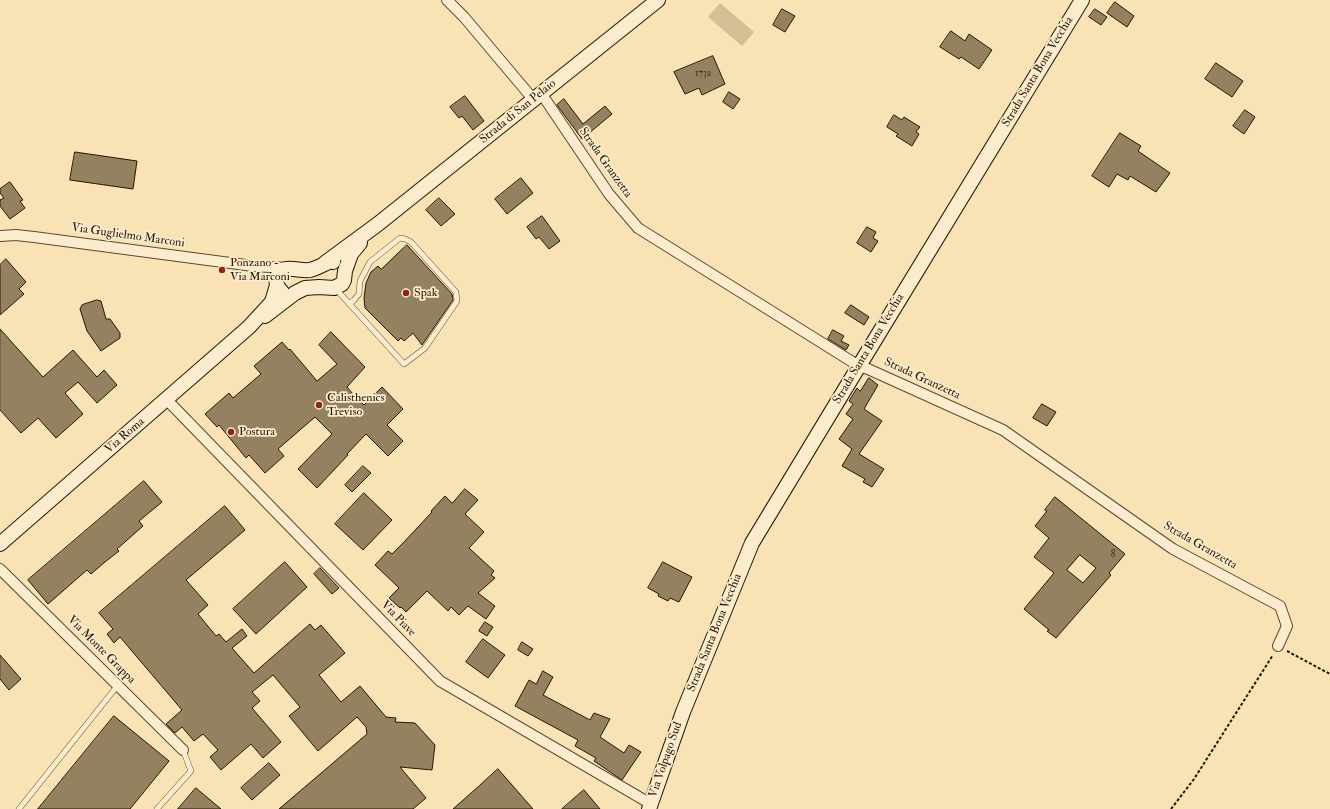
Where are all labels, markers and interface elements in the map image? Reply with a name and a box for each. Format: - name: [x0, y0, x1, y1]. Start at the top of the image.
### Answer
- street label: Strada Santa Bona Vecchia: [999, 14, 1077, 130]
- house number: 173a: [695, 68, 711, 80]
- street label: Strada di San Pelaio: [477, 77, 559, 147]
- street label: Strada Granzetta: [575, 125, 635, 201]
- street label: Via Guglielmo Marconi: [71, 221, 185, 251]
- place label: Ponzano - Via Marconi: [230, 256, 290, 284]
- marker: Ponzano - Via Marconi: [217, 265, 227, 275]
- place label: Spak: [414, 286, 437, 300]
- marker: Spak: [401, 288, 411, 298]
- street label: Strada Santa Bona Vecchia: [830, 291, 908, 407]
- street label: Strada Granzetta: [882, 355, 962, 403]
- place label: Calisthenics Treviso: [327, 391, 385, 419]
- marker: Calisthenics Treviso: [314, 400, 324, 410]
- street label: Via Roma: [102, 415, 148, 457]
- place label: Postura: [239, 425, 275, 439]
- marker: Postura: [226, 427, 236, 437]
- street label: Strada Granzetta: [1161, 519, 1239, 573]
- house number: 8: [1111, 549, 1115, 561]
- street label: Strada Santa Bona Vecchia: [685, 572, 745, 694]
- street label: Via Piave: [378, 598, 418, 640]
- street label: Via Monte Grappa: [64, 613, 138, 687]
- street label: Via Volpago Sud: [646, 720, 686, 800]

